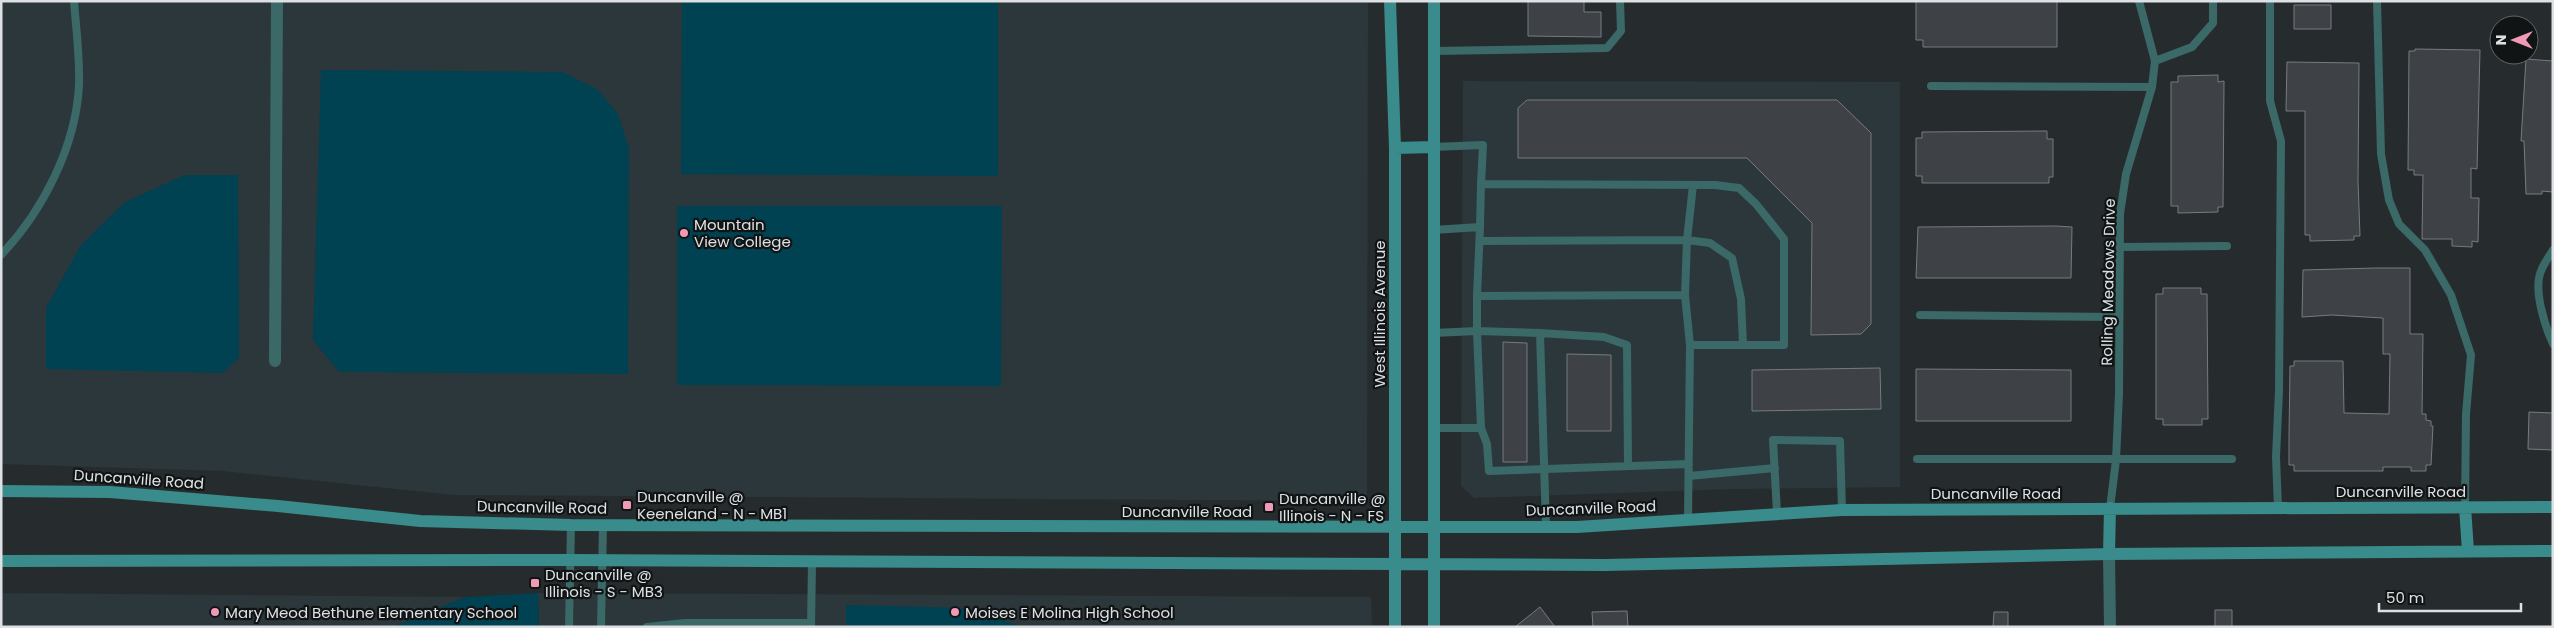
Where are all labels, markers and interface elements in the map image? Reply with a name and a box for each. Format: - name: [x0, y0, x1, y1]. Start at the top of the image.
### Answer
- north arrow: [2489, 15, 2539, 65]
- text: N: [2491, 35, 2511, 45]
- street label: Rolling Meadows Drive: [2096, 198, 2120, 366]
- place label: Mountain View College: [694, 214, 791, 252]
- marker: Mountain View College: [678, 227, 690, 239]
- street label: West Illinois Avenue: [1369, 240, 1390, 388]
- street label: Duncanville Road: [73, 464, 205, 494]
- street label: Duncanville Road: [2336, 481, 2466, 502]
- street label: Duncanville Road: [1931, 483, 2061, 504]
- place label: Duncanville @ Keeneland - N - MB1: [637, 486, 787, 524]
- place label: Duncanville @ Illinois - N - FS: [1279, 488, 1386, 526]
- street label: Duncanville Road: [477, 495, 607, 519]
- street label: Duncanville Road: [1525, 495, 1657, 521]
- marker: Duncanville @ Keeneland - N - MB1: [621, 499, 633, 511]
- street label: Duncanville Road: [1122, 501, 1252, 522]
- marker: Duncanville @ Illinois - N - FS: [1263, 501, 1275, 513]
- place label: Duncanville @ Illinois - S - MB3: [545, 564, 663, 602]
- marker: Duncanville @ Illinois - S - MB3: [529, 577, 541, 589]
- scale bar: [2379, 580, 2522, 612]
- text: 50 m: [2386, 587, 2424, 608]
- place label: Mary Meod Bethune Elementary School: [225, 602, 517, 623]
- place label: Moises E Molina High School: [965, 602, 1174, 623]
- marker: Mary Meod Bethune Elementary School: [209, 606, 221, 618]
- marker: Moises E Molina High School: [949, 606, 961, 618]

